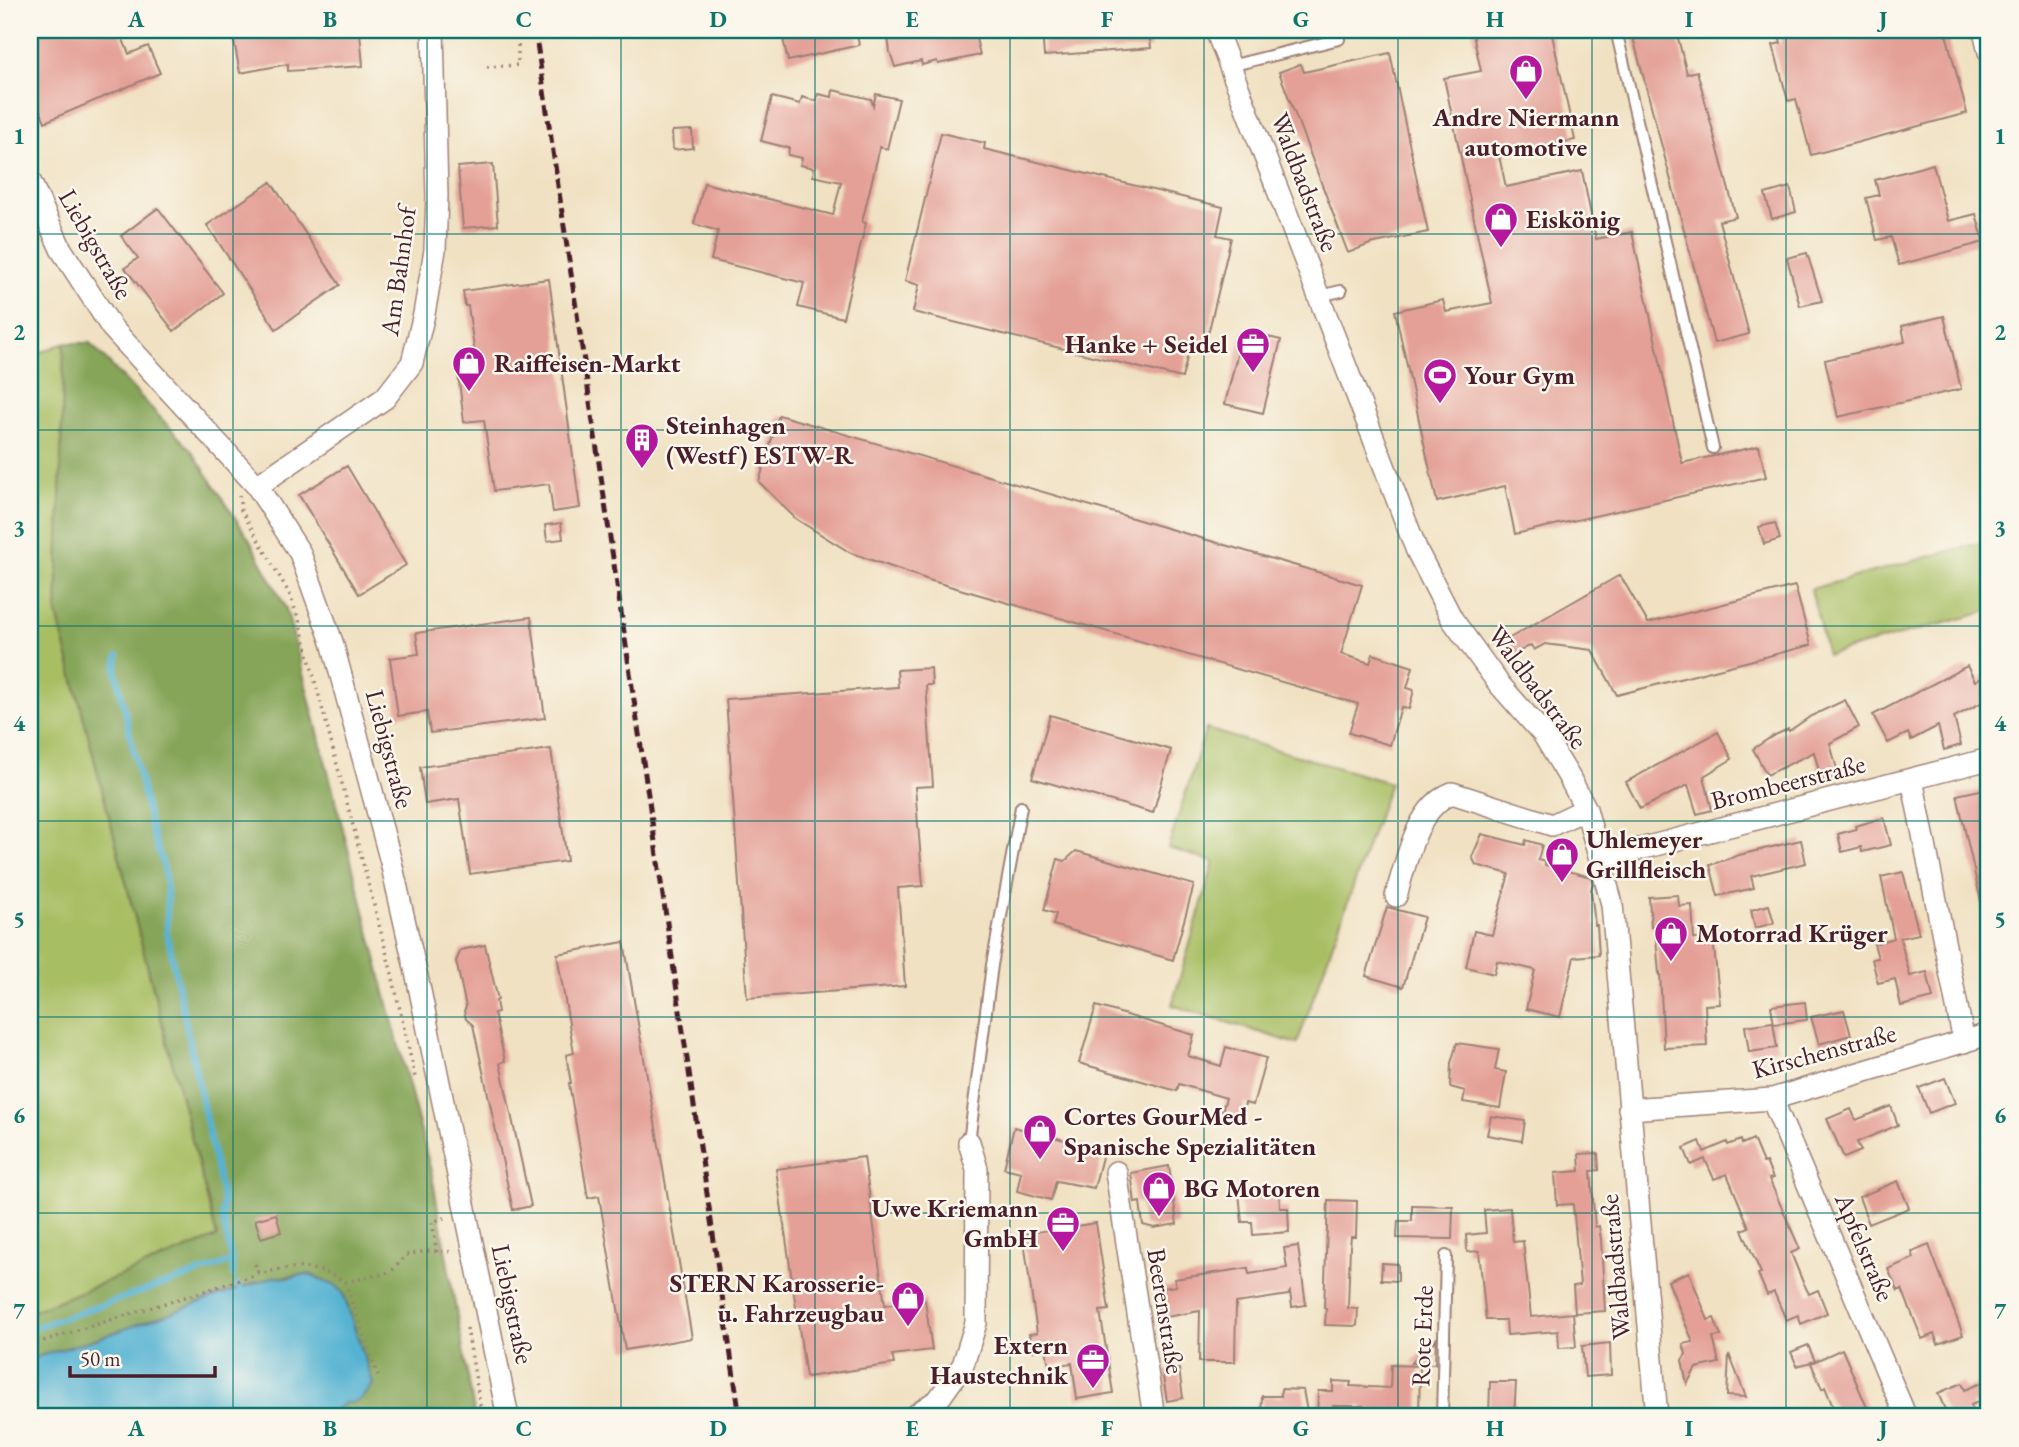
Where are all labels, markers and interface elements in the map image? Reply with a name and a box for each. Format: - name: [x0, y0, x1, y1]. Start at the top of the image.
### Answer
- text: A: [127, 4, 145, 34]
- text: B: [323, 4, 337, 34]
- text: C: [516, 4, 532, 34]
- text: D: [709, 4, 727, 34]
- text: E: [905, 4, 919, 34]
- text: F: [1101, 4, 1114, 34]
- text: G: [1293, 4, 1309, 34]
- text: H: [1486, 4, 1504, 34]
- text: I: [1685, 4, 1693, 34]
- text: J: [1877, 4, 1888, 34]
- shop icon: Andre Niermann automotive: [1507, 52, 1545, 101]
- place label: Andre Niermann automotive: [1432, 100, 1620, 164]
- street label: Waldbadstraße: [1263, 108, 1347, 256]
- text: 1: [13, 121, 25, 151]
- text: 1: [1994, 121, 2006, 151]
- street label: Liebigstraße: [51, 183, 141, 305]
- shop icon: Eiskönig: [1482, 200, 1520, 249]
- street label: Am Bahnhof: [372, 201, 424, 339]
- place label: Eiskönig: [1526, 202, 1621, 236]
- text: 2: [13, 317, 25, 347]
- text: 2: [1994, 317, 2006, 347]
- office icon: Hanke + Seidel: [1234, 325, 1272, 374]
- place label: Hanke + Seidel: [1065, 327, 1228, 361]
- shop icon: Raiffeisen-Markt: [450, 344, 488, 393]
- place label: Raiffeisen-Markt: [494, 346, 681, 380]
- sports icon: Your Gym: [1421, 356, 1459, 405]
- place label: Your Gym: [1464, 358, 1575, 392]
- place label: Steinhagen (Westf) ESTW-R: [666, 408, 854, 472]
- building icon: Steinhagen (Westf) ESTW-R: [623, 421, 661, 470]
- text: 3: [13, 513, 25, 543]
- text: 3: [1994, 513, 2006, 543]
- street label: Waldbadstraße: [1480, 618, 1596, 756]
- street label: Liebigstraße: [358, 686, 422, 812]
- text: 4: [13, 708, 26, 738]
- text: 4: [1994, 708, 2007, 738]
- street label: Brombeerstraße: [1707, 746, 1869, 818]
- place label: Uhlemeyer Grillfleisch: [1586, 822, 1707, 886]
- shop icon: Uhlemeyer Grillfleisch: [1543, 835, 1581, 884]
- text: 5: [13, 904, 25, 934]
- text: 5: [1994, 904, 2006, 934]
- shop icon: Motorrad Krüger: [1652, 914, 1690, 963]
- place label: Motorrad Krüger: [1696, 916, 1888, 950]
- street label: Kirschenstraße: [1748, 1015, 1900, 1087]
- place label: Cortes GourMed - Spanische Spezialitäten: [1064, 1099, 1316, 1163]
- text: 6: [13, 1100, 25, 1130]
- text: 6: [1994, 1100, 2006, 1130]
- shop icon: Cortes GourMed - Spanische Spezialitäten: [1021, 1112, 1059, 1161]
- shop icon: BG Motoren: [1140, 1169, 1178, 1218]
- place label: BG Motoren: [1184, 1171, 1320, 1205]
- street label: Apfelstraße: [1827, 1187, 1903, 1306]
- place label: Uwe Kriemann GmbH: [872, 1191, 1038, 1255]
- street label: Waldbadstraße: [1592, 1193, 1638, 1341]
- office icon: Uwe Kriemann GmbH: [1044, 1204, 1082, 1253]
- street label: Liebigstraße: [484, 1241, 542, 1367]
- street label: Beerenstraße: [1139, 1246, 1193, 1376]
- place label: STERN Karosserie- u. Fahrzeugbau: [669, 1266, 885, 1330]
- shop icon: STERN Karosserie- u. Fahrzeugbau: [889, 1279, 927, 1328]
- street label: Rote Erde: [1403, 1285, 1441, 1387]
- text: 7: [13, 1296, 26, 1326]
- text: 7: [1994, 1296, 2007, 1326]
- place label: Extern Haustechnik: [930, 1328, 1069, 1392]
- scale bar: [70, 1335, 215, 1379]
- office icon: Extern Haustechnik: [1074, 1341, 1112, 1390]
- text: 50 m: [80, 1345, 121, 1372]
- text: A: [127, 1413, 145, 1443]
- text: B: [323, 1413, 337, 1443]
- text: C: [516, 1413, 532, 1443]
- text: D: [709, 1413, 727, 1443]
- text: E: [905, 1413, 919, 1443]
- text: F: [1101, 1413, 1114, 1443]
- text: G: [1293, 1413, 1309, 1443]
- text: H: [1486, 1413, 1504, 1443]
- text: I: [1685, 1413, 1693, 1443]
- text: J: [1877, 1413, 1888, 1443]

